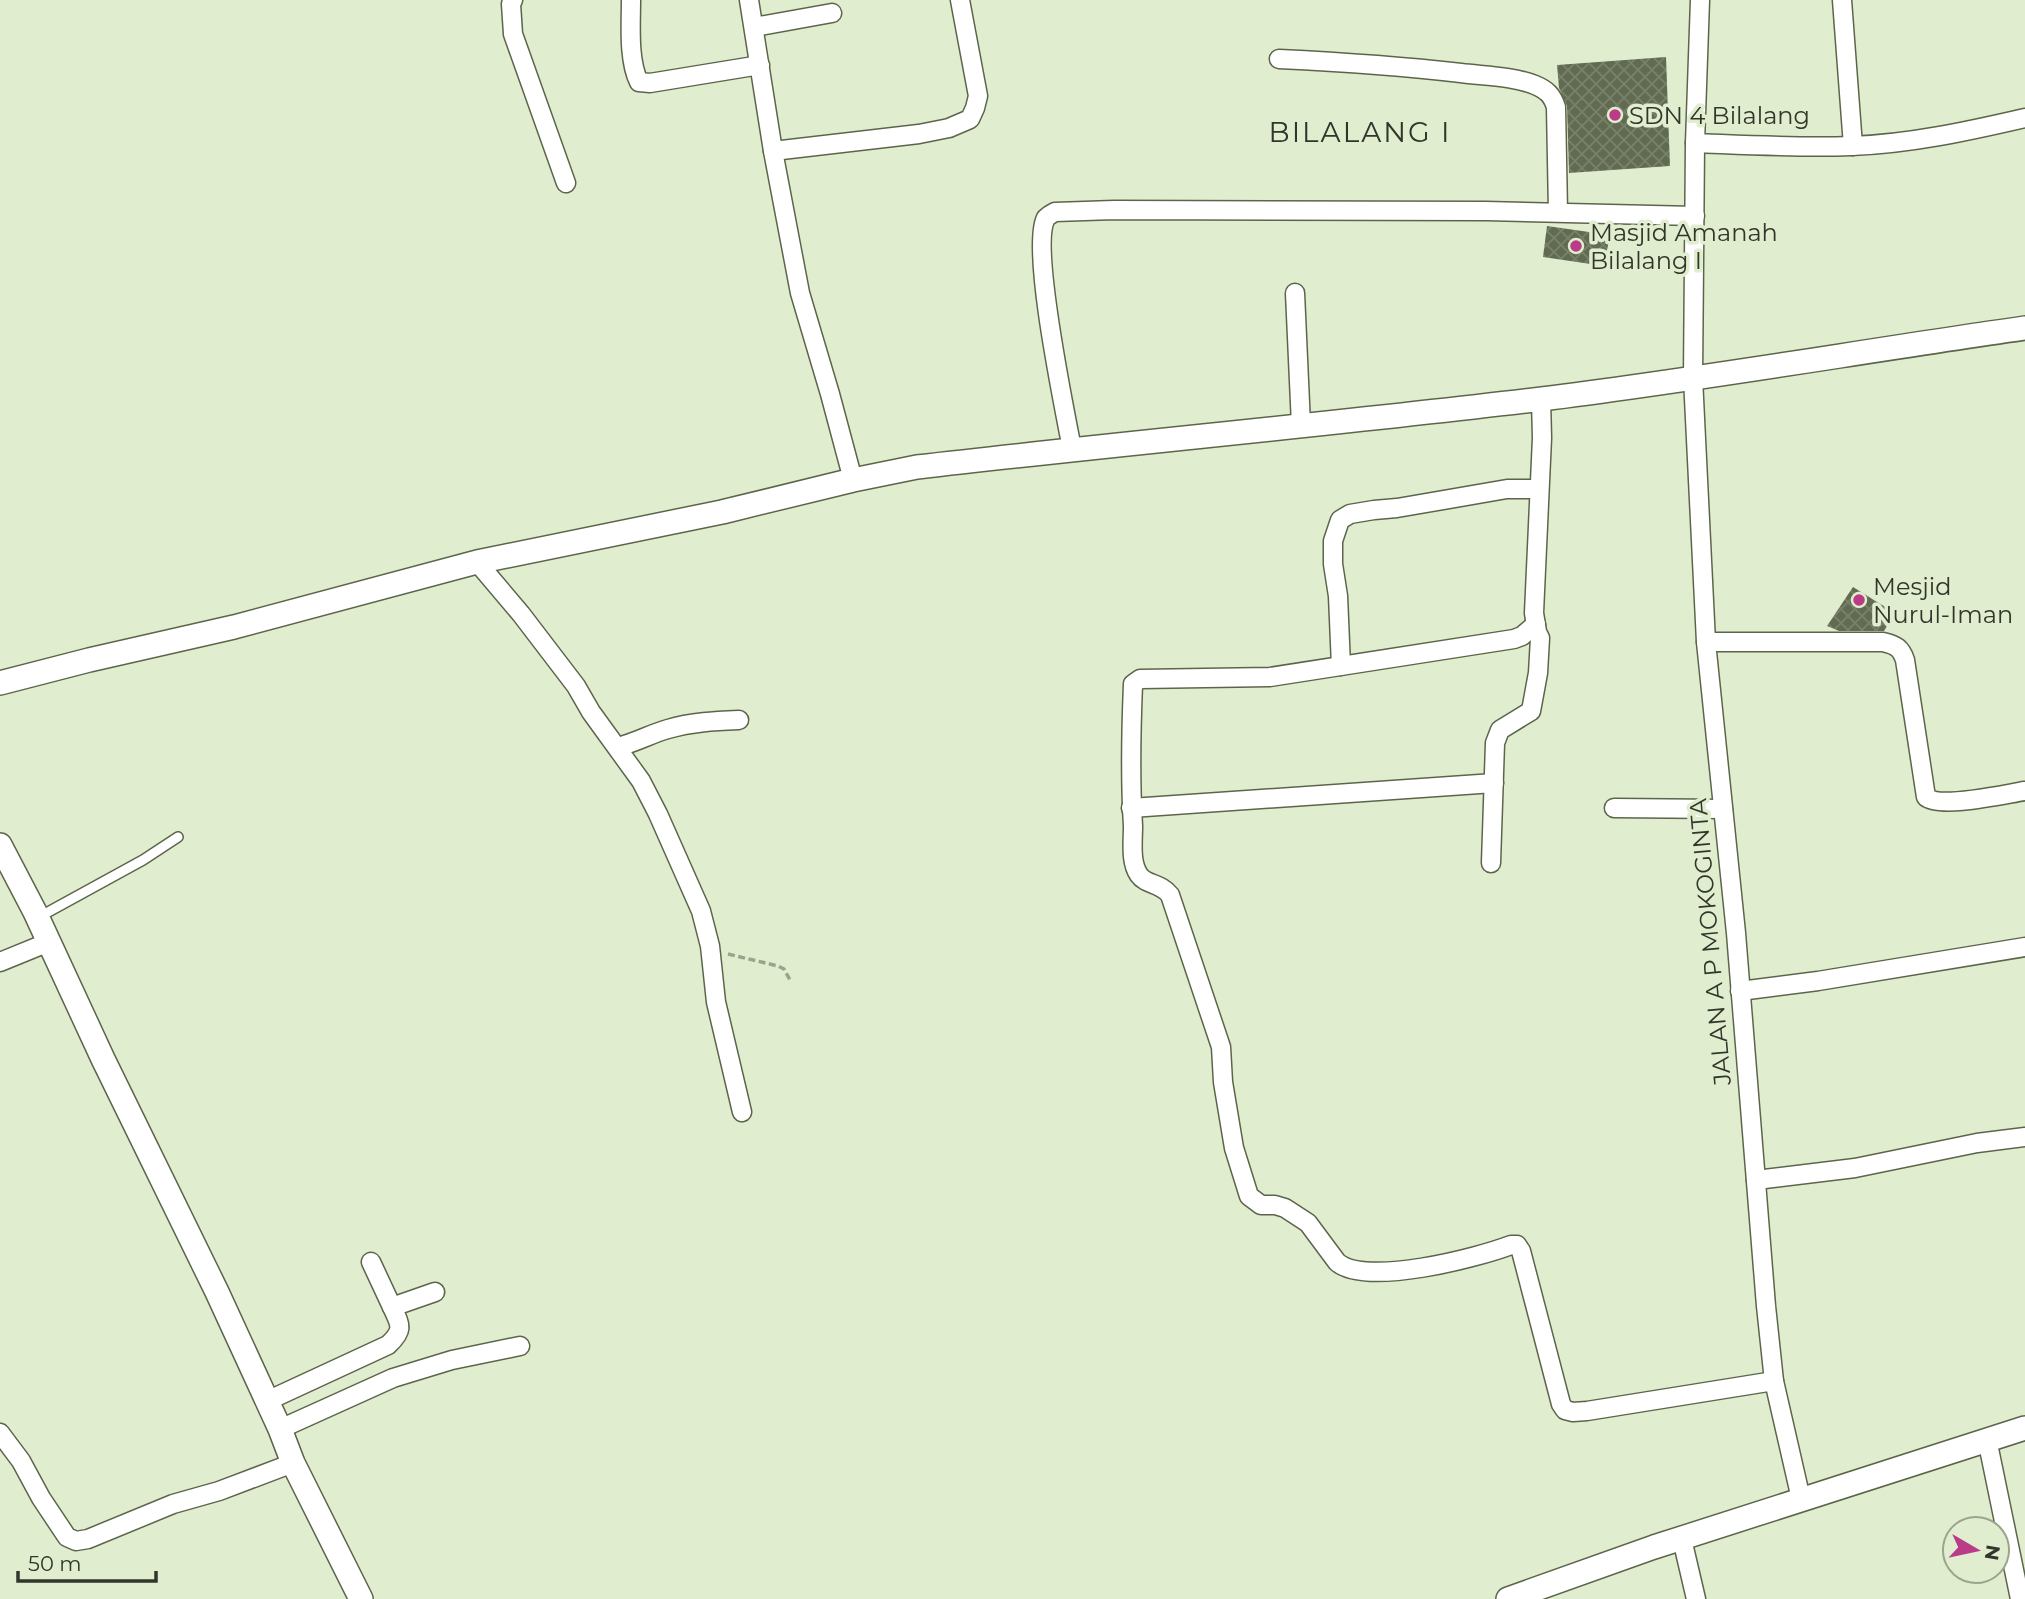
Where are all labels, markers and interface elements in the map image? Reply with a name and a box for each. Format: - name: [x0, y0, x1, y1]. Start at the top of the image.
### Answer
- place label: SDN 4 Bilalang: [1629, 101, 1810, 130]
- marker: SDN 4 Bilalang: [1607, 107, 1623, 123]
- district label: BILALANG I: [1269, 115, 1451, 149]
- place label: Masjid Amanah Bilalang I: [1590, 218, 1778, 275]
- marker: Masjid Amanah Bilalang I: [1568, 238, 1584, 254]
- place label: Mesjid Nurul-Iman: [1873, 572, 2013, 629]
- marker: Mesjid Nurul-Iman: [1851, 592, 1867, 608]
- street label: JALAN A P MOKOGINTA: [1683, 797, 1737, 1088]
- north arrow: [1941, 1515, 2011, 1585]
- scale bar: [18, 1540, 156, 1584]
- text: N: [1980, 1543, 2005, 1562]
- text: 50 m: [28, 1551, 82, 1576]

